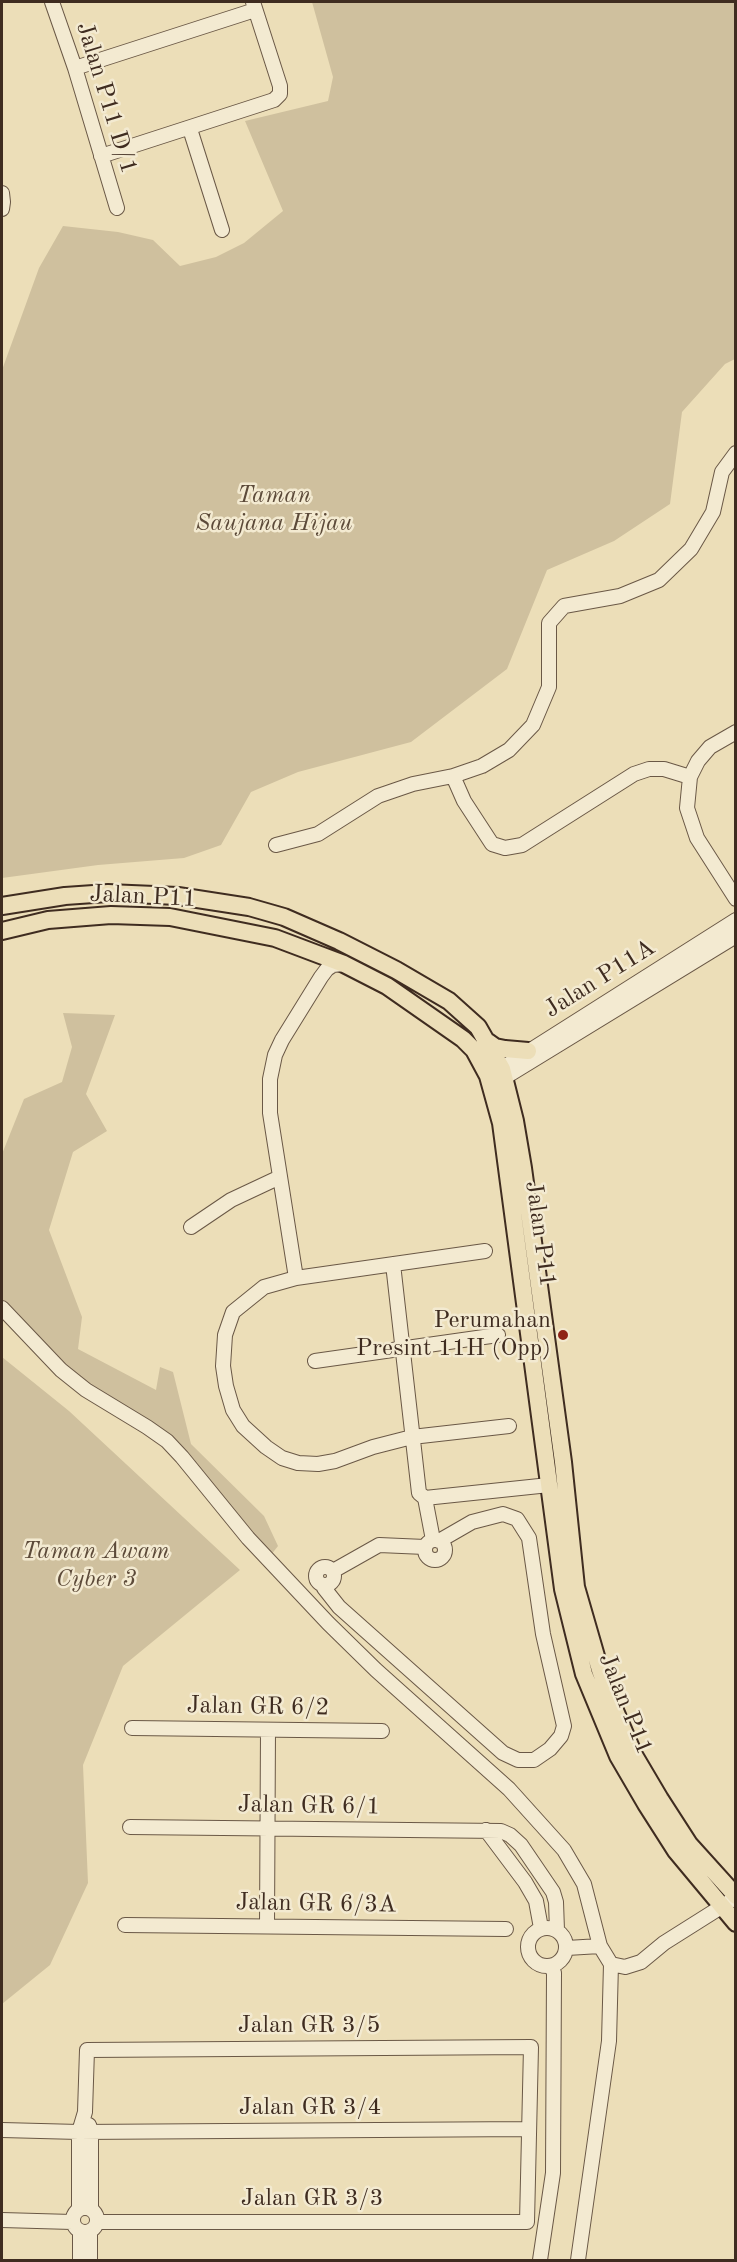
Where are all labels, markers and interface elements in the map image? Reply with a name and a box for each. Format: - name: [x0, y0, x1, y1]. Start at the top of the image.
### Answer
- street label: Jalan P11 D/1: [69, 19, 143, 177]
- park label: Taman Saujana Hijau: [195, 482, 353, 538]
- street label: Jalan P11: [89, 880, 197, 914]
- street label: Jalan P11A: [539, 934, 661, 1024]
- street label: Jalan P11: [518, 1179, 562, 1289]
- place label: Perumahan Presint 11H (Opp): [356, 1307, 551, 1363]
- marker: Perumahan Presint 11H (Opp): [556, 1328, 570, 1342]
- park label: Taman Awam Cyber 3: [22, 1538, 170, 1594]
- street label: Jalan P11: [592, 1649, 658, 1759]
- street label: Jalan GR 6/2: [186, 1691, 330, 1723]
- street label: Jalan GR 6/1: [237, 1790, 381, 1822]
- street label: Jalan GR 6/3A: [235, 1888, 397, 1920]
- street label: Jalan GR 3/5: [238, 2012, 380, 2040]
- street label: Jalan GR 3/4: [239, 2094, 381, 2122]
- street label: Jalan GR 3/3: [241, 2185, 383, 2213]

